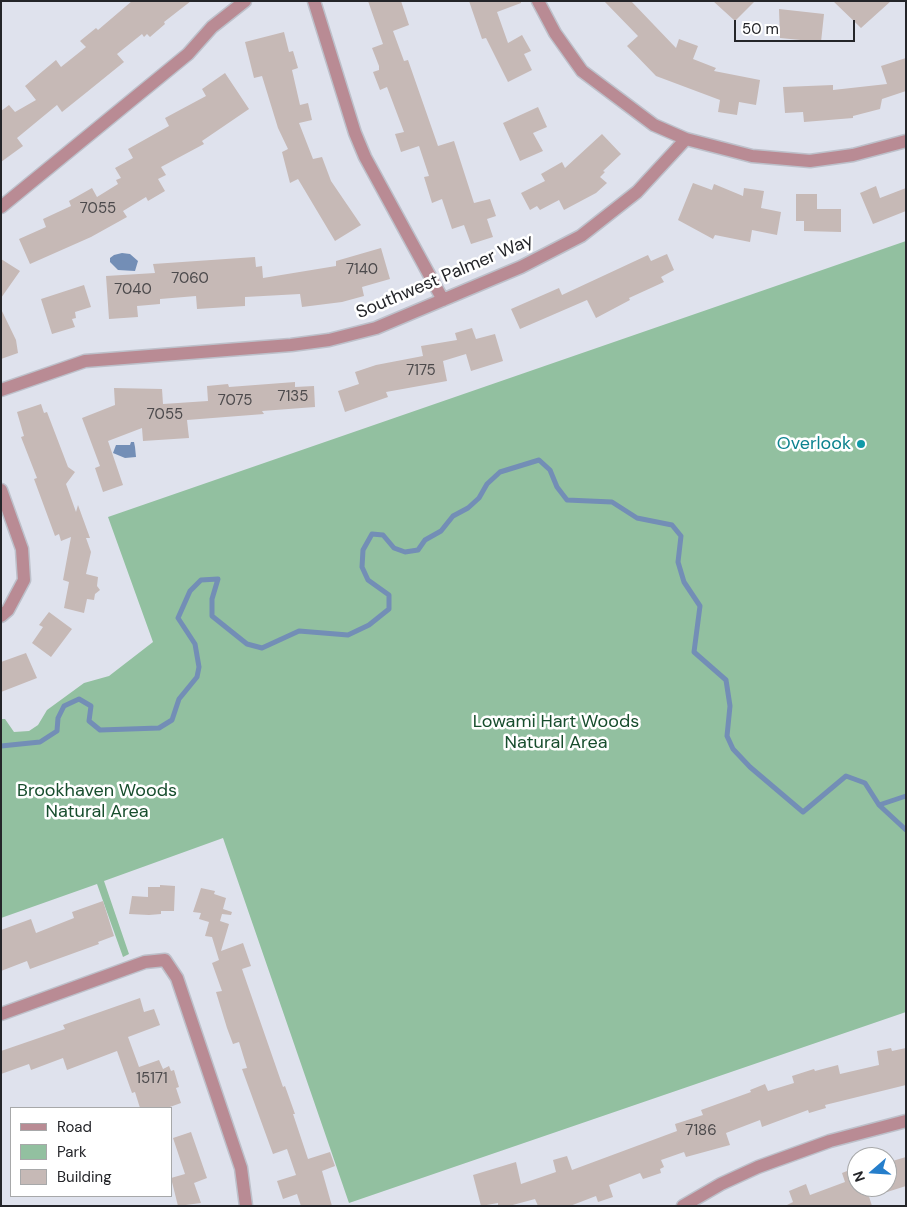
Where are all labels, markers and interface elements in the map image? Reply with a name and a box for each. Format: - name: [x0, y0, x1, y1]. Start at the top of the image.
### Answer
- scale bar: [737, 10, 858, 42]
- text: 50 m: [742, 19, 779, 39]
- house number: 7055: [80, 200, 116, 218]
- street label: Southwest Palmer Way: [353, 230, 537, 324]
- house number: 7140: [346, 261, 378, 279]
- house number: 7060: [171, 270, 209, 288]
- house number: 7040: [114, 281, 152, 299]
- house number: 7175: [406, 362, 436, 380]
- house number: 7135: [278, 388, 308, 406]
- house number: 7075: [218, 392, 252, 410]
- house number: 7055: [147, 406, 183, 424]
- place label: Overlook: [777, 433, 851, 455]
- marker: Overlook: [855, 438, 867, 450]
- park label: Lowami Hart Woods Natural Area: [473, 711, 639, 754]
- park label: Brookhaven Woods Natural Area: [17, 780, 177, 822]
- house number: 15171: [136, 1070, 168, 1088]
- legend: [10, 1107, 172, 1197]
- text: Road: [57, 1117, 92, 1137]
- house number: 7186: [685, 1122, 717, 1140]
- text: Park: [57, 1142, 87, 1162]
- north arrow: [847, 1147, 897, 1197]
- text: Building: [57, 1167, 112, 1187]
- text: N: [849, 1169, 869, 1184]

